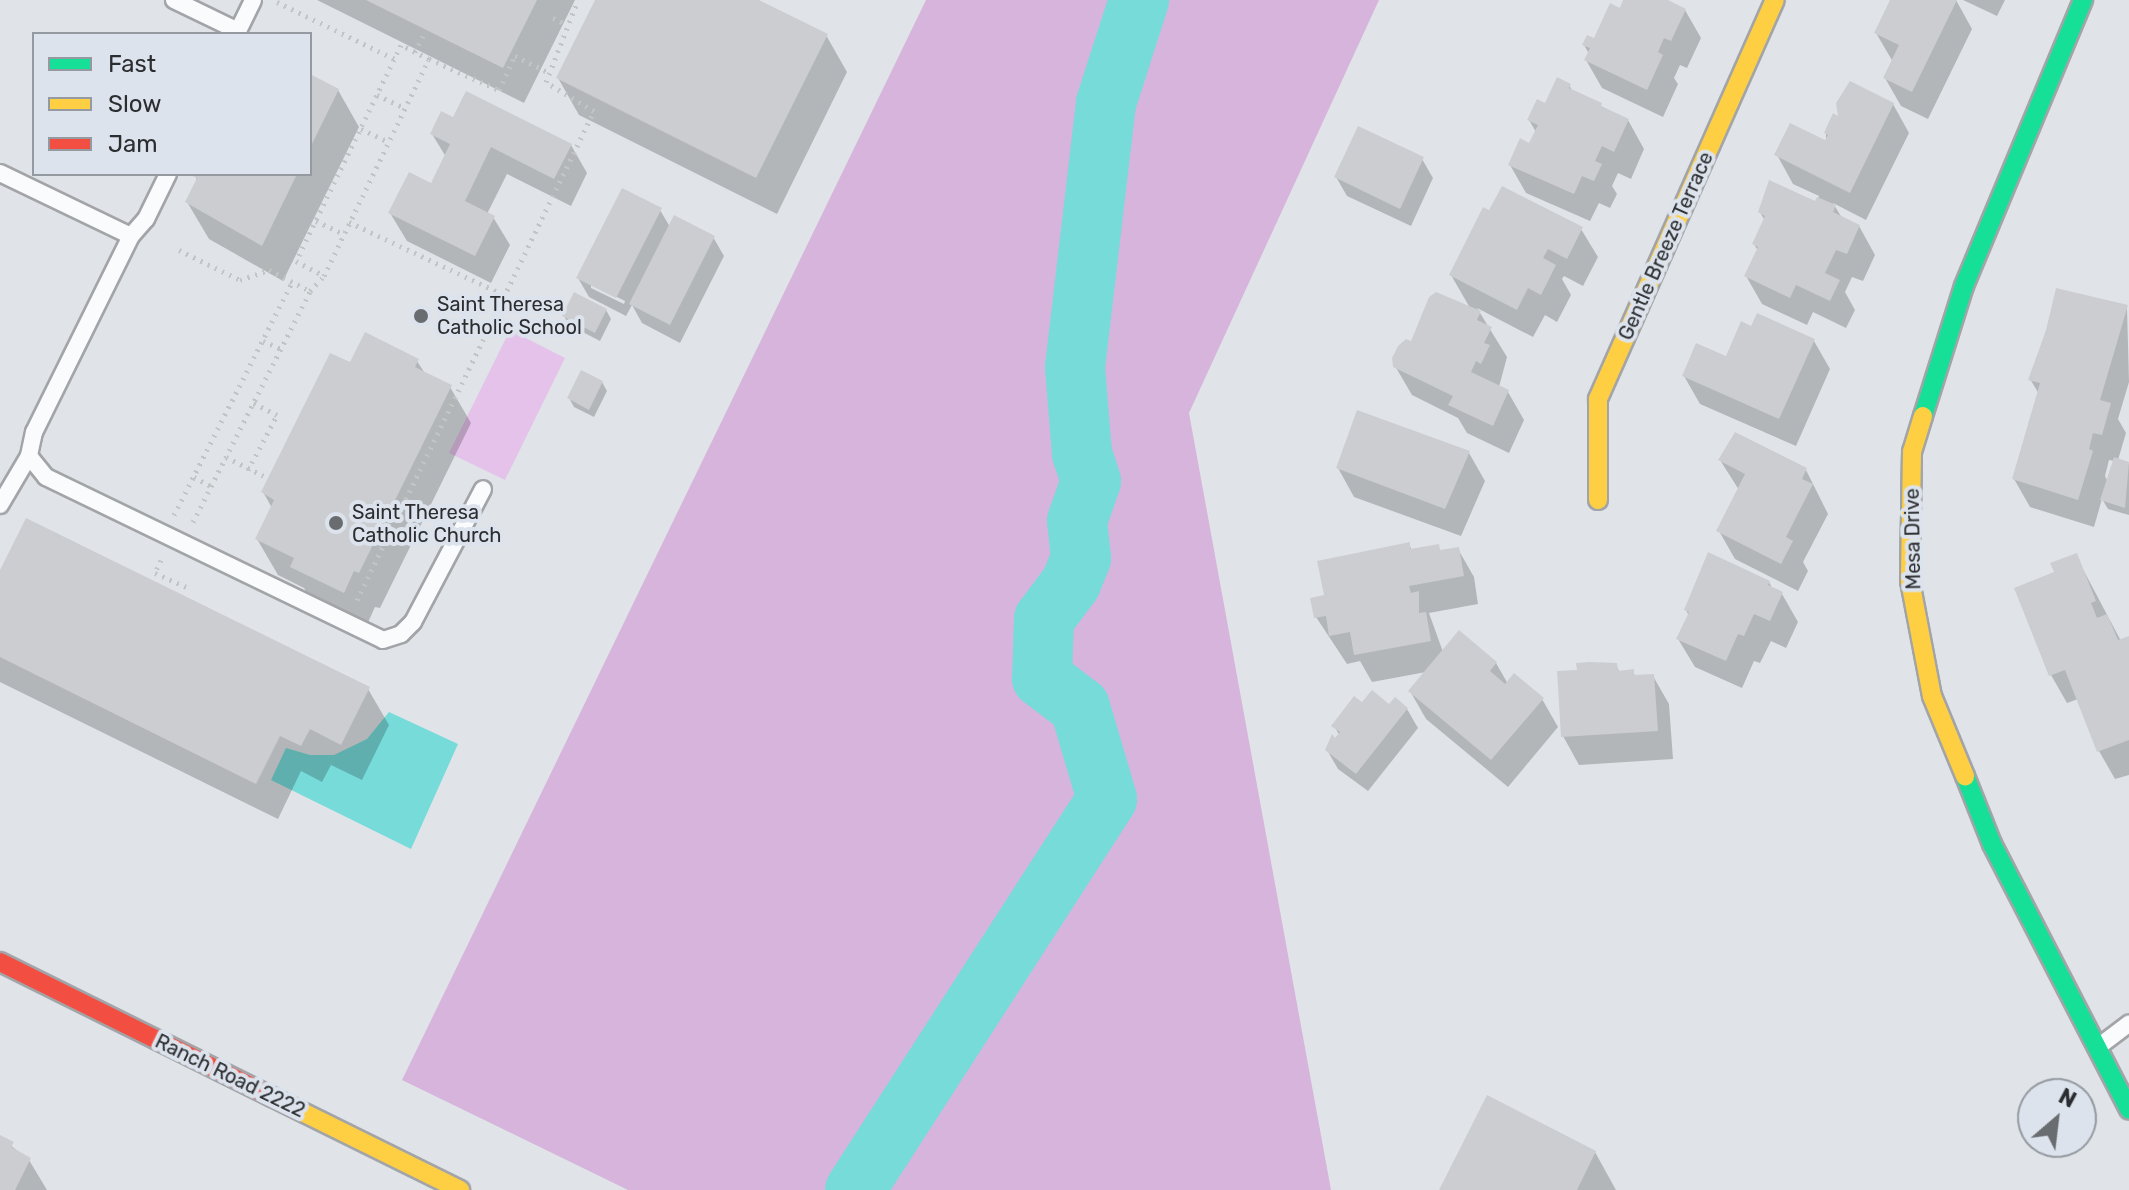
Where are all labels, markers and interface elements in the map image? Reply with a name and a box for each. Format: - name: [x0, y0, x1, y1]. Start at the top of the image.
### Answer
- legend: [32, 32, 312, 176]
- text: Fast: [108, 50, 156, 78]
- text: Slow: [108, 90, 161, 118]
- text: Jam: [108, 130, 158, 158]
- street label: Gentle Breeze Terrace: [1614, 148, 1718, 344]
- place label: Saint Theresa Catholic School: [437, 292, 582, 339]
- marker: Saint Theresa Catholic School: [412, 307, 430, 325]
- street label: Mesa Drive: [1900, 488, 1926, 590]
- place label: Saint Theresa Catholic Church: [352, 500, 502, 547]
- marker: Saint Theresa Catholic Church: [327, 514, 345, 532]
- street label: Ranch Road 2222: [151, 1029, 309, 1123]
- north arrow: [2017, 1078, 2097, 1158]
- text: N: [2054, 1082, 2081, 1114]

